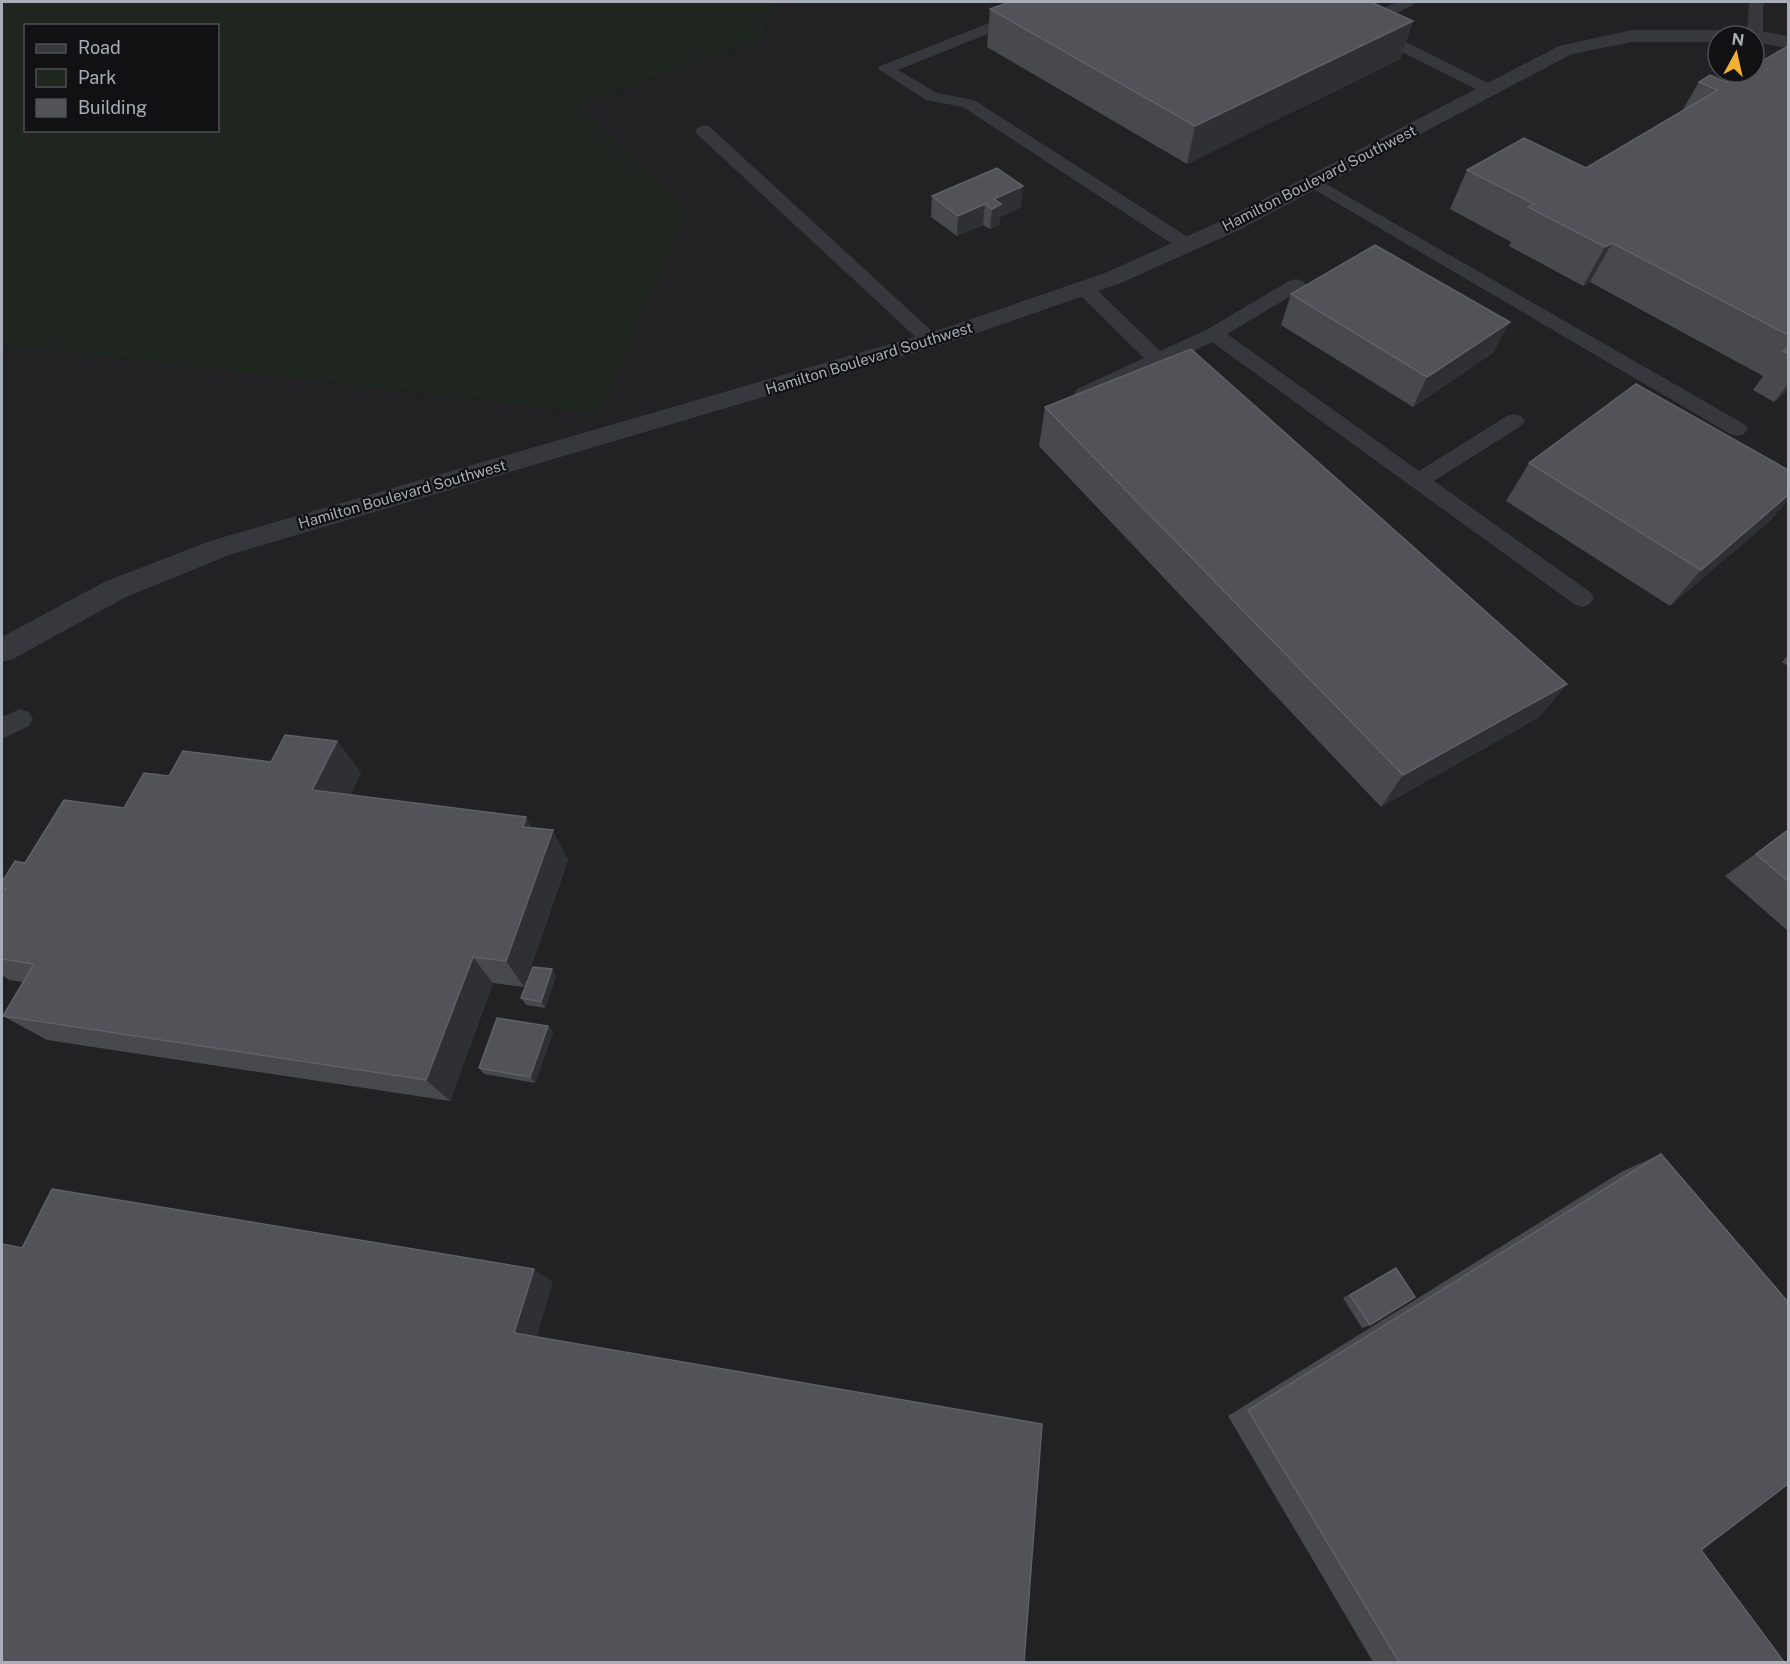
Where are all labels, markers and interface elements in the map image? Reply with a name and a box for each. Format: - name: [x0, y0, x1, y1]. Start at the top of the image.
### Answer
- legend: [24, 24, 219, 132]
- north arrow: [1706, 24, 1766, 84]
- text: N: [1730, 29, 1746, 50]
- text: Road: [78, 37, 121, 58]
- text: Park: [78, 67, 116, 88]
- text: Building: [78, 97, 147, 118]
- street label: Hamilton Boulevard Southwest: [1219, 121, 1419, 234]
- street label: Hamilton Boulevard Southwest: [763, 318, 975, 398]
- street label: Hamilton Boulevard Southwest: [296, 456, 508, 532]

